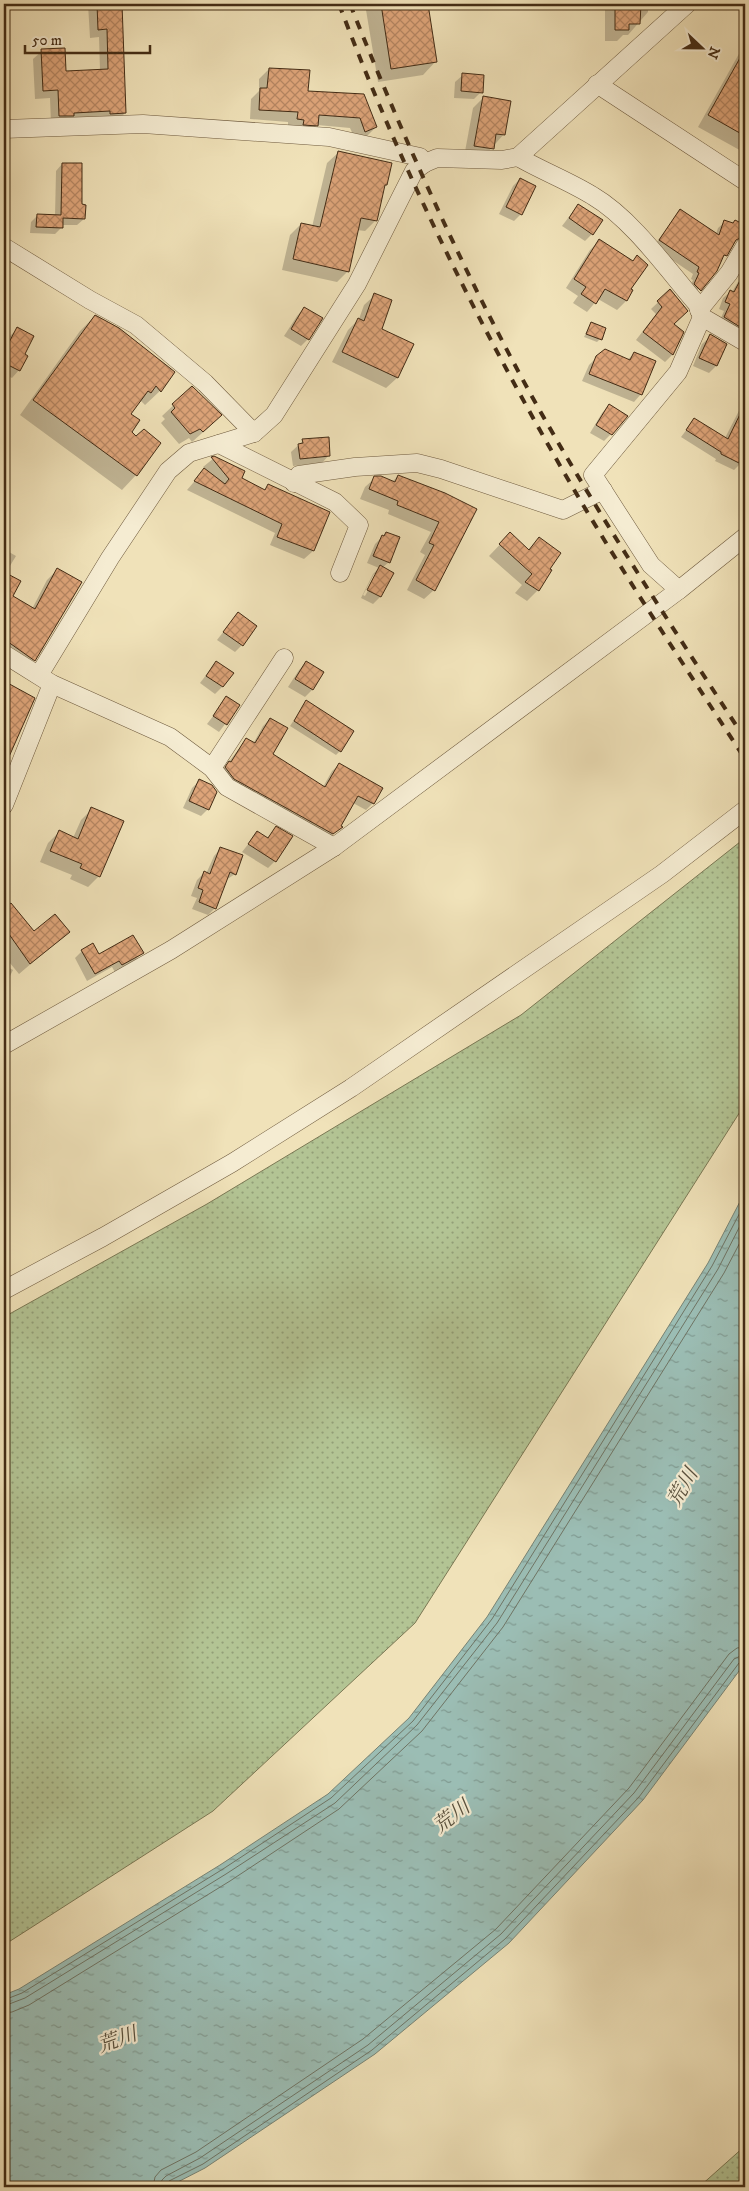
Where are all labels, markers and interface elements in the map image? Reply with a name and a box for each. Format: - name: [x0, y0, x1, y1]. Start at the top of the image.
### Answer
- scale bar: [25, 22, 150, 54]
- north arrow: [676, 22, 726, 72]
- text: 50 m: [32, 31, 62, 50]
- text: N: [702, 44, 724, 62]
- water label: 荒川: [662, 1462, 705, 1511]
- water label: 荒川: [428, 1794, 477, 1839]
- water label: 荒川: [95, 2021, 142, 2059]

